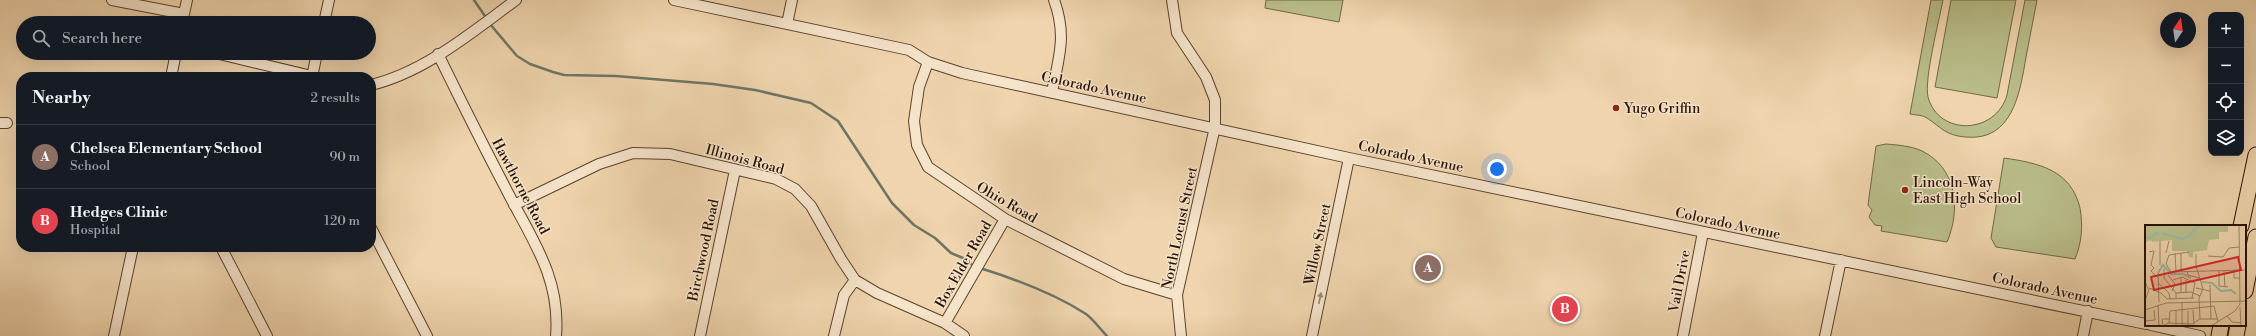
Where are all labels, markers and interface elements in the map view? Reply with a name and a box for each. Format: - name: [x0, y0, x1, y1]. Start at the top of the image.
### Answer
- north arrow: [2160, 12, 2196, 48]
- map controls: [2208, 12, 2244, 156]
- button: +: [2208, 12, 2244, 48]
- search box: [16, 16, 376, 60]
- icon: search: [30, 27, 52, 49]
- text: Search here: [62, 29, 142, 48]
- button: −: [2208, 48, 2244, 84]
- street label: Colorado Avenue: [1039, 68, 1148, 108]
- button: locate: [2208, 84, 2244, 120]
- text: Nearby: [32, 87, 91, 109]
- text: 2 results: [311, 90, 360, 106]
- place label: Yugo Griffin: [1623, 100, 1701, 118]
- marker: Yugo Griffin: [1611, 103, 1621, 113]
- button: layers: [2208, 120, 2244, 156]
- street label: Hawthorne Road: [487, 135, 553, 238]
- street label: Colorado Avenue: [1356, 137, 1465, 177]
- text: Chelsea Elementary School: [70, 139, 262, 158]
- street label: Illinois Road: [704, 141, 786, 179]
- text: A: [40, 149, 50, 165]
- text: 90 m: [329, 149, 360, 165]
- text: School: [70, 158, 110, 174]
- your location: [1487, 159, 1507, 179]
- street label: North Locust Street: [1158, 165, 1202, 291]
- place label: Lincoln-Way East High School: [1913, 174, 2021, 208]
- street label: Ohio Road: [973, 178, 1040, 227]
- marker: Lincoln-Way East High School: [1900, 185, 1910, 195]
- street label: Birchwood Road: [684, 197, 724, 304]
- street label: Willow Street: [1300, 202, 1335, 288]
- text: Hedges Clinic: [70, 203, 167, 222]
- street label: Colorado Avenue: [1673, 204, 1782, 244]
- text: B: [40, 213, 50, 229]
- text: 120 m: [324, 213, 360, 229]
- street label: Box Elder Road: [931, 218, 996, 312]
- text: Hospital: [70, 222, 120, 238]
- inset map: [2145, 225, 2246, 326]
- street label: Vail Drive: [1665, 248, 1695, 315]
- pin: A: [1415, 253, 1441, 283]
- street label: Colorado Avenue: [1990, 269, 2099, 309]
- one-way arrow: [1317, 292, 1323, 304]
- pin: B: [1552, 294, 1578, 324]

